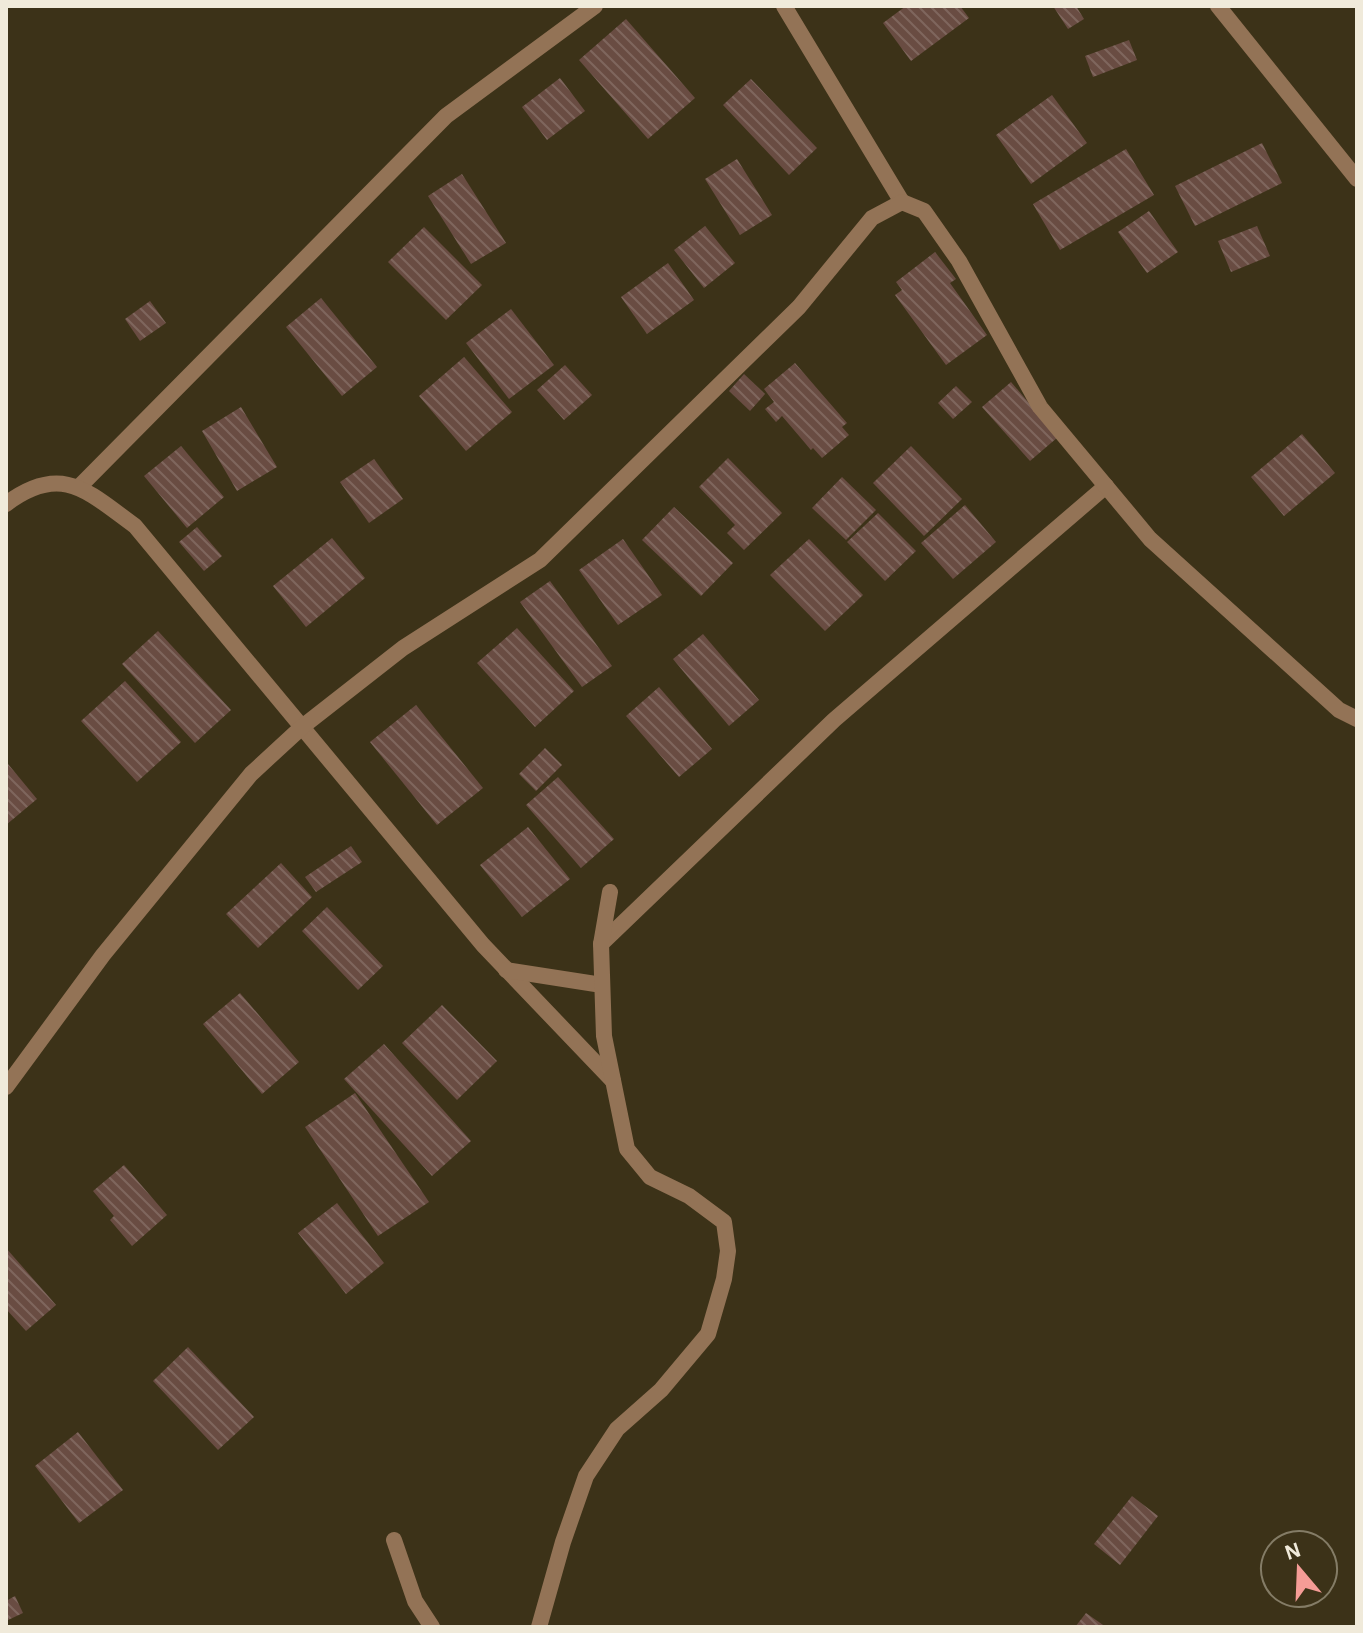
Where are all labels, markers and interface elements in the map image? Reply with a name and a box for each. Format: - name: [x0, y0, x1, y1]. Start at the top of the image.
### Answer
- north arrow: [1259, 1529, 1339, 1609]
- text: N: [1282, 1538, 1304, 1564]

